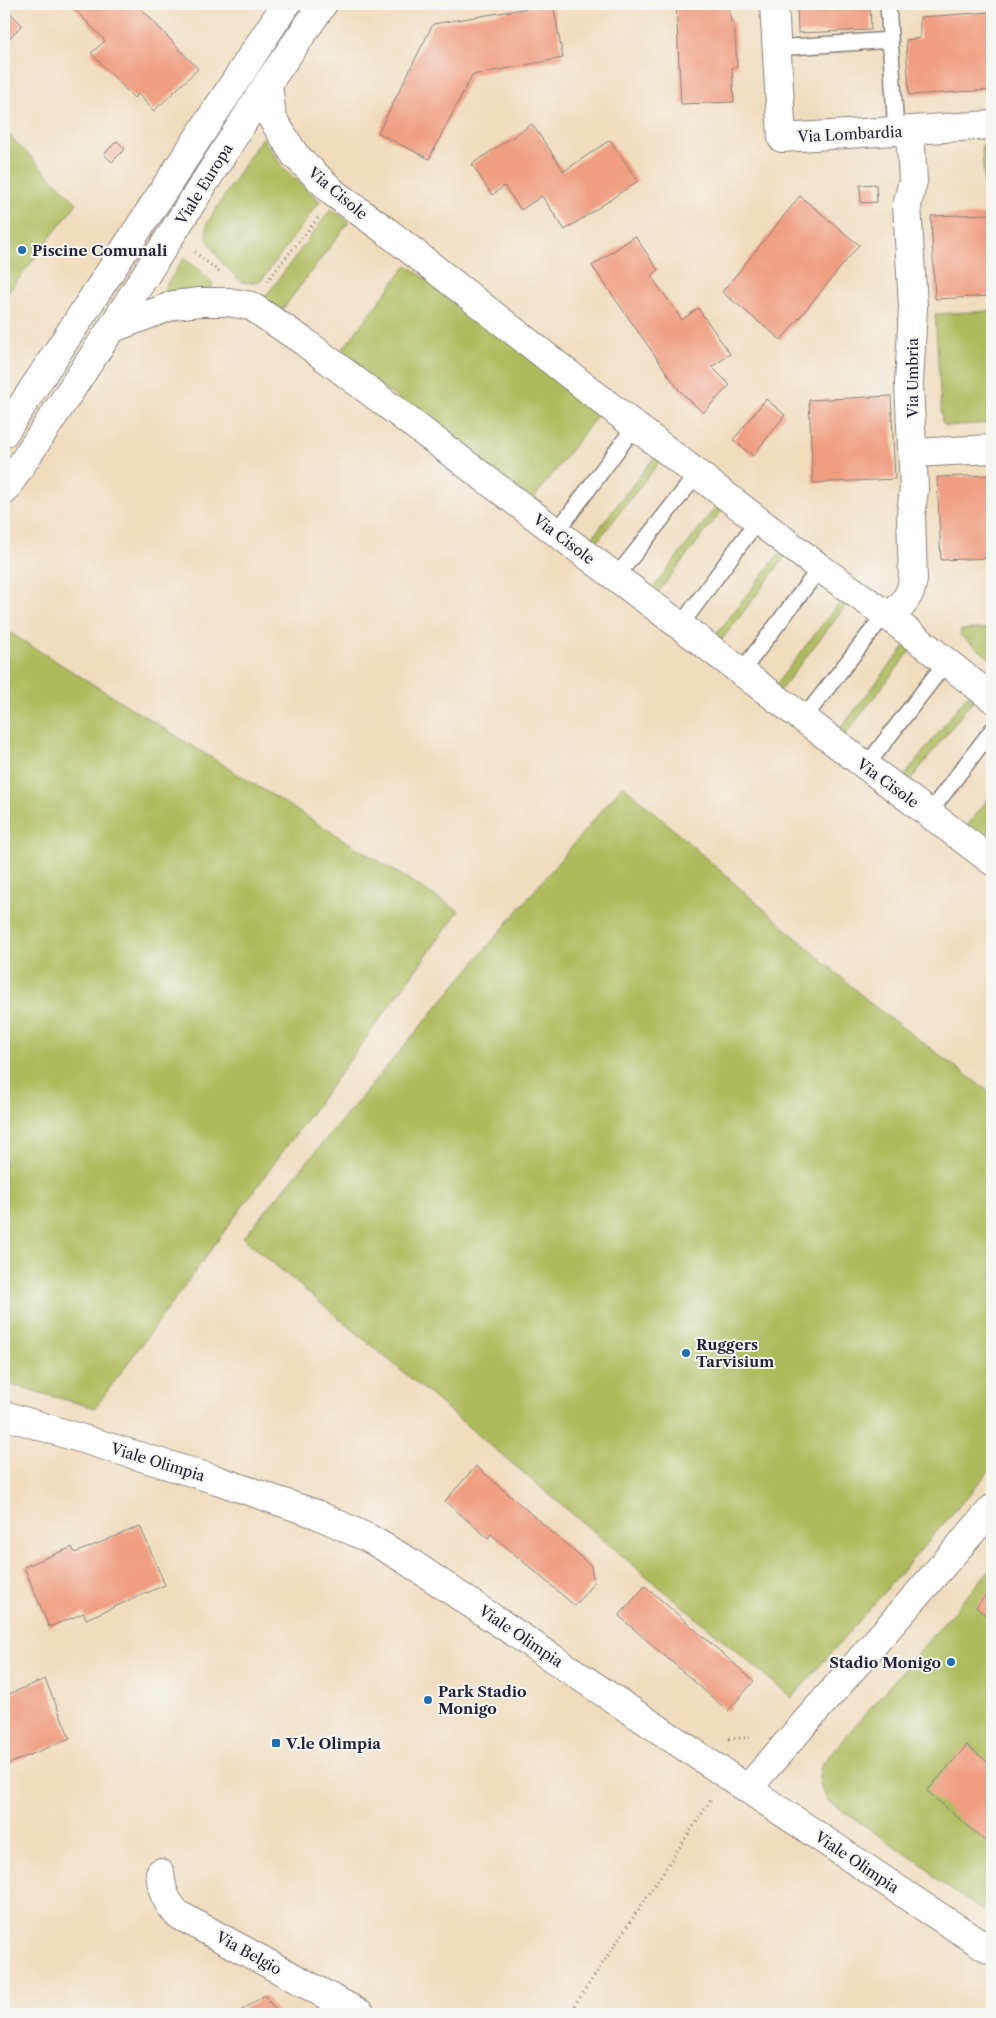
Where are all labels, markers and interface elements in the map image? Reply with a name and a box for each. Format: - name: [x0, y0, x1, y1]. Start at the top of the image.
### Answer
- street label: Via Lombardia: [796, 122, 903, 146]
- street label: Viale Europa: [171, 140, 237, 229]
- street label: Via Cisole: [304, 162, 372, 223]
- place label: Piscine Comunali: [32, 241, 168, 260]
- marker: Piscine Comunali: [16, 244, 28, 256]
- street label: Via Umbria: [903, 338, 922, 419]
- street label: Via Cisole: [529, 509, 598, 568]
- street label: Via Cisole: [853, 754, 923, 812]
- place label: Ruggers Tarvisium: [696, 1335, 774, 1371]
- marker: Ruggers Tarvisium: [680, 1347, 692, 1359]
- street label: Viale Olimpia: [108, 1438, 207, 1485]
- street label: Viale Olimpia: [475, 1600, 567, 1671]
- place label: Stadio Monigo: [829, 1653, 941, 1672]
- marker: Stadio Monigo: [945, 1656, 957, 1668]
- place label: Park Stadio Monigo: [438, 1682, 527, 1718]
- marker: Park Stadio Monigo: [422, 1694, 434, 1706]
- place label: V.le Olimpia: [285, 1734, 381, 1753]
- marker: V.le Olimpia: [270, 1737, 282, 1749]
- street label: Viale Olimpia: [811, 1826, 903, 1897]
- street label: Via Belgio: [212, 1927, 285, 1979]

